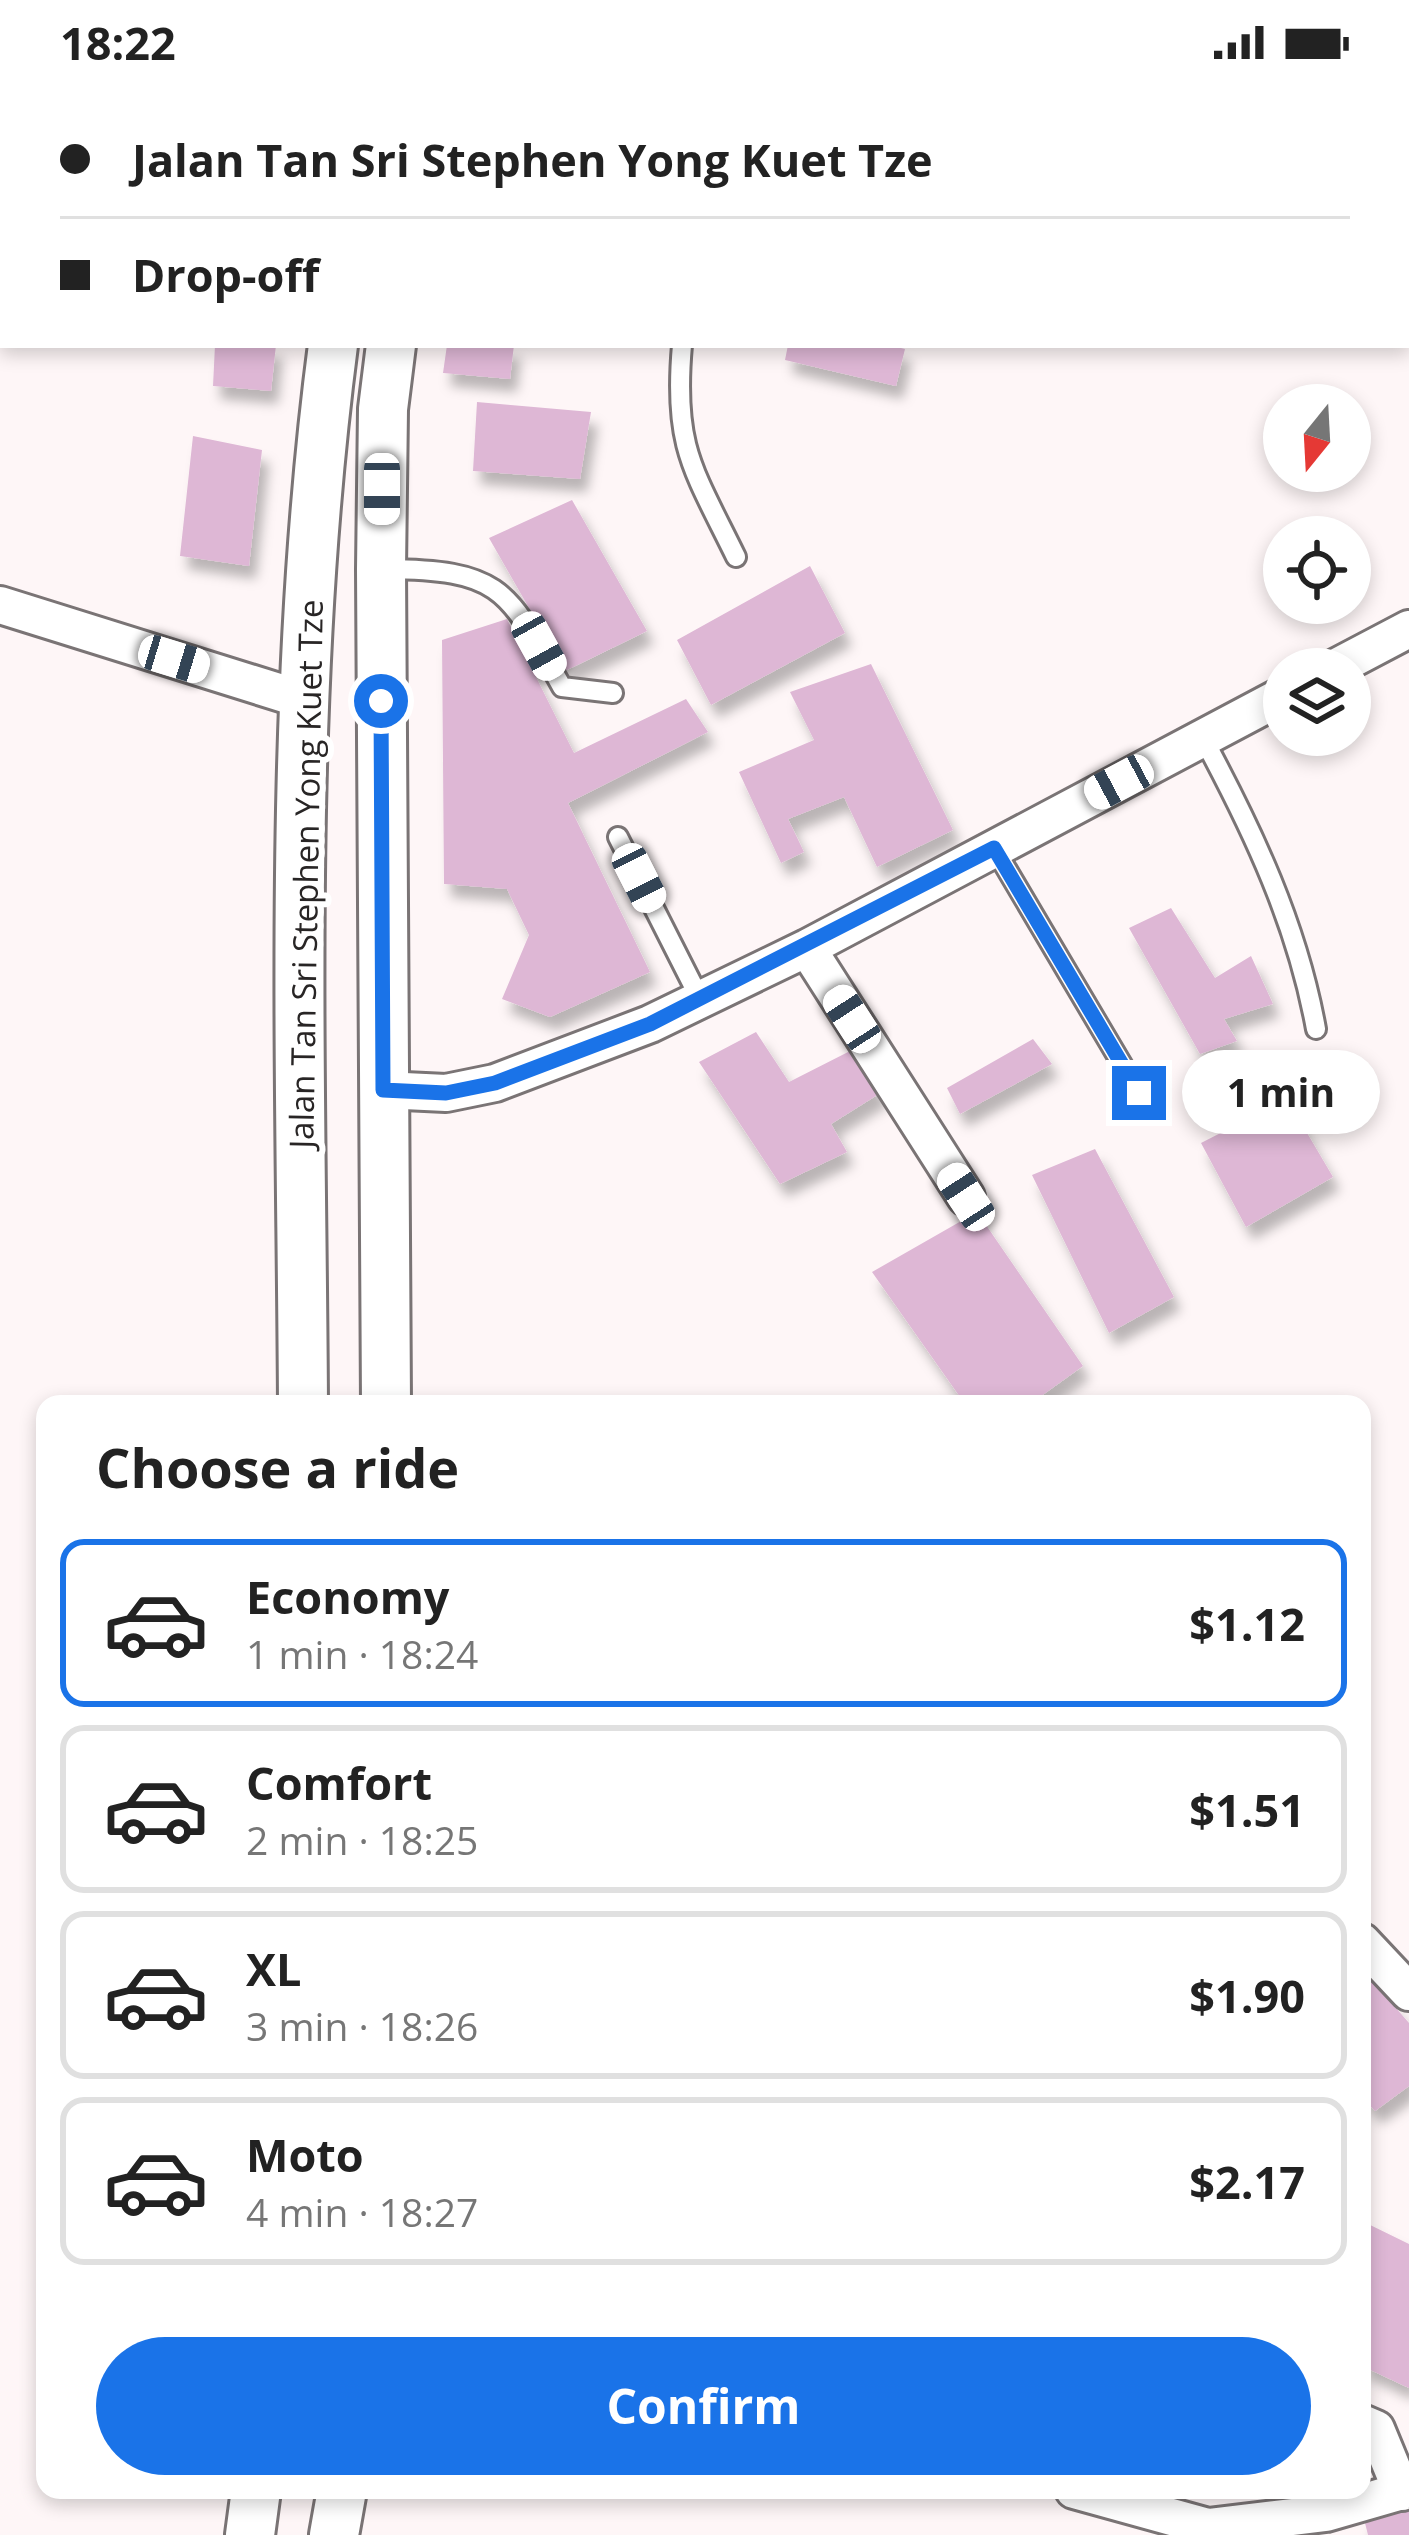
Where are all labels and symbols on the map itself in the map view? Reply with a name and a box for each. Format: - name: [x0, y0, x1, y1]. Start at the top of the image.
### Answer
- north arrow: [1263, 384, 1371, 492]
- car: [364, 453, 400, 525]
- street label: Jalan Tan Sri Stephen Yong Kuet Tze: [278, 599, 333, 1152]
- car: [506, 606, 572, 686]
- car: [134, 631, 214, 687]
- route start: [354, 674, 408, 728]
- car: [1079, 749, 1159, 815]
- car: [607, 838, 671, 918]
- car: [817, 979, 887, 1059]
- callout: 1 min: [1181, 1051, 1379, 1135]
- route end: [1112, 1066, 1166, 1120]
- car: [931, 1157, 1001, 1237]

